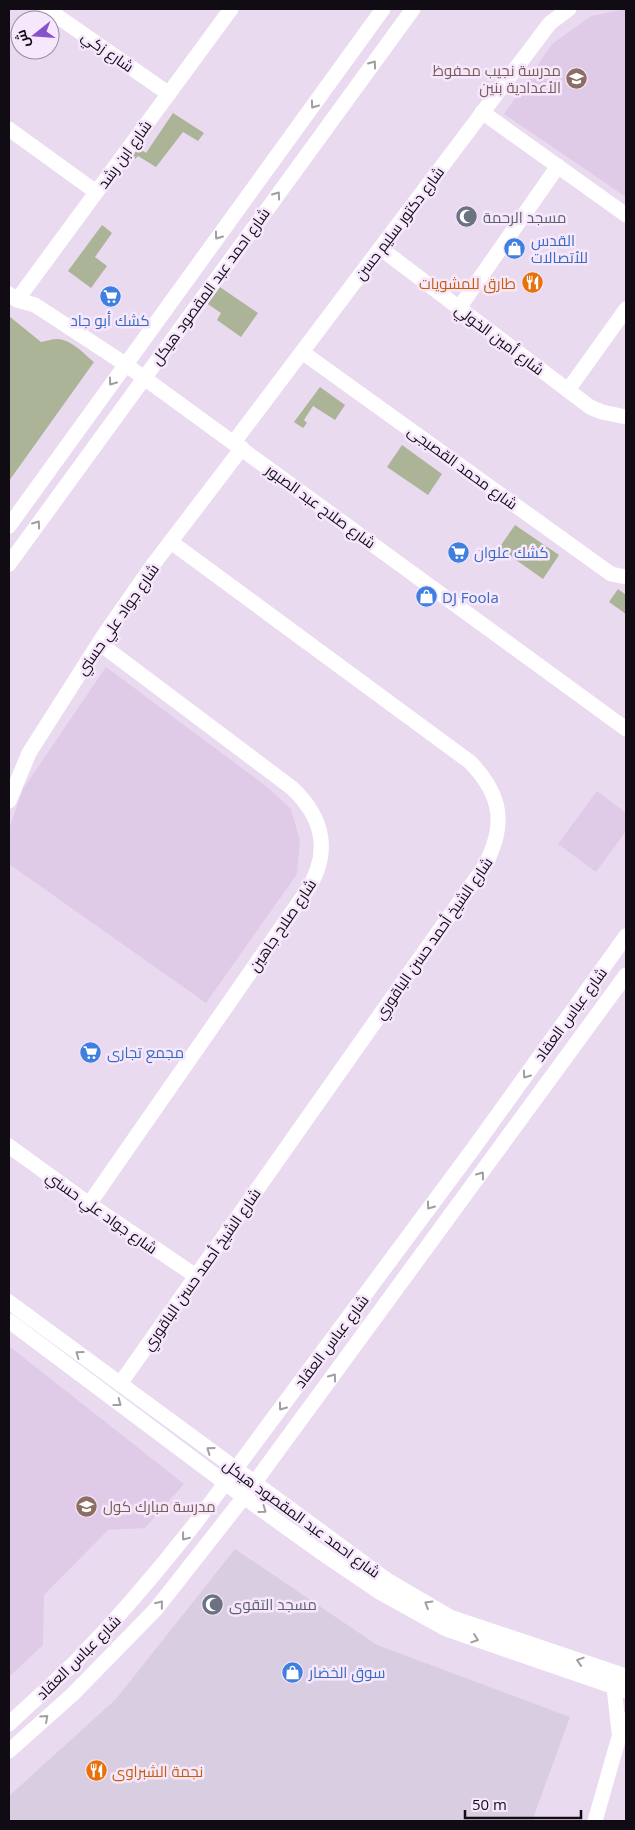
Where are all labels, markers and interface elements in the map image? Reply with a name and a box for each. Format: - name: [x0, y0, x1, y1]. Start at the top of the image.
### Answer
- north arrow: [10, 10, 60, 60]
- street label: شارع زكي: [76, 26, 138, 79]
- text: ش: [10, 28, 34, 50]
- one-way arrow: [366, 60, 376, 69]
- place label: مدرسة نجيب محفوظ الأعدادية بنين: [432, 60, 561, 98]
- school or university icon: مدرسة نجيب محفوظ الأعدادية بنين: [565, 67, 589, 91]
- one-way arrow: [311, 99, 319, 108]
- street label: شارع ابن رشد: [92, 116, 157, 193]
- street label: شارع دكتور سليم حسن: [350, 162, 450, 285]
- one-way arrow: [271, 191, 280, 201]
- street label: شارع احمد عبد المقصود هيكل: [146, 203, 275, 370]
- mosque icon: مسجد الرحمة: [455, 205, 479, 229]
- place label: مسجد الرحمة: [483, 207, 566, 227]
- one-way arrow: [215, 230, 224, 240]
- place label: القدس للأتصالات: [531, 230, 588, 267]
- shop icon: القدس للأتصالات: [503, 237, 527, 261]
- restaurant icon: طارق للمشويات: [520, 271, 544, 295]
- place label: طارق للمشويات: [419, 273, 516, 294]
- supermarket icon: كشك أبو جاد: [98, 285, 122, 309]
- street label: شارع أمين الخولي: [450, 299, 549, 381]
- place label: كشك أبو جاد: [70, 310, 150, 330]
- one-way arrow: [109, 376, 118, 386]
- street label: شارع محمد القصبجى: [403, 420, 522, 515]
- street label: شارع صلاح عبد الصبور: [260, 459, 380, 554]
- one-way arrow: [31, 521, 40, 530]
- supermarket icon: كشك علوان: [446, 540, 470, 564]
- place label: كشك علوان: [474, 542, 549, 563]
- street label: شارع جواد علي حسني: [71, 559, 165, 680]
- shop icon: DJ Foola: [414, 585, 438, 609]
- place label: DJ Foola: [442, 587, 499, 607]
- street label: شارع الشيخ أحمد حسن الباقوري: [369, 853, 499, 1025]
- street label: شارع صلاح جاهين: [244, 875, 322, 976]
- street label: شارع عباس العقاد: [529, 963, 613, 1066]
- supermarket icon: مجمع تجارى: [79, 1040, 103, 1064]
- place label: مجمع تجارى: [107, 1042, 184, 1064]
- one-way arrow: [523, 1069, 532, 1079]
- street label: شارع جواد علي حسني: [41, 1166, 162, 1260]
- one-way arrow: [475, 1171, 484, 1181]
- street label: شارع الشيخ أحمد حسن الباقوري: [137, 1184, 267, 1356]
- one-way arrow: [428, 1200, 436, 1209]
- street label: شارع عباس العقاد: [289, 1290, 374, 1393]
- one-way arrow: [76, 1351, 85, 1359]
- one-way arrow: [327, 1373, 336, 1383]
- one-way arrow: [112, 1397, 122, 1406]
- one-way arrow: [279, 1401, 288, 1411]
- one-way arrow: [206, 1447, 216, 1456]
- street label: شارع احمد عبد المقصود هيكل: [218, 1454, 385, 1583]
- school or university icon: مدرسة مبارك كول: [75, 1494, 99, 1518]
- place label: مدرسة مبارك كول: [103, 1496, 216, 1516]
- one-way arrow: [257, 1504, 267, 1513]
- one-way arrow: [182, 1531, 190, 1540]
- mosque icon: مسجد التقوى: [201, 1592, 225, 1616]
- place label: مسجد التقوى: [229, 1594, 317, 1615]
- one-way arrow: [155, 1600, 164, 1609]
- one-way arrow: [425, 1601, 434, 1611]
- street label: شارع عباس العقاد: [31, 1610, 126, 1705]
- one-way arrow: [471, 1633, 479, 1643]
- one-way arrow: [576, 1657, 584, 1667]
- shop icon: سوق الخضار: [281, 1660, 305, 1684]
- place label: سوق الخضار: [308, 1662, 385, 1683]
- one-way arrow: [40, 1715, 49, 1724]
- restaurant icon: نجمة الشبراوى: [84, 1759, 108, 1783]
- place label: نجمة الشبراوى: [112, 1761, 203, 1782]
- scale bar: [465, 1788, 581, 1820]
- text: 50 m: [472, 1794, 507, 1814]

